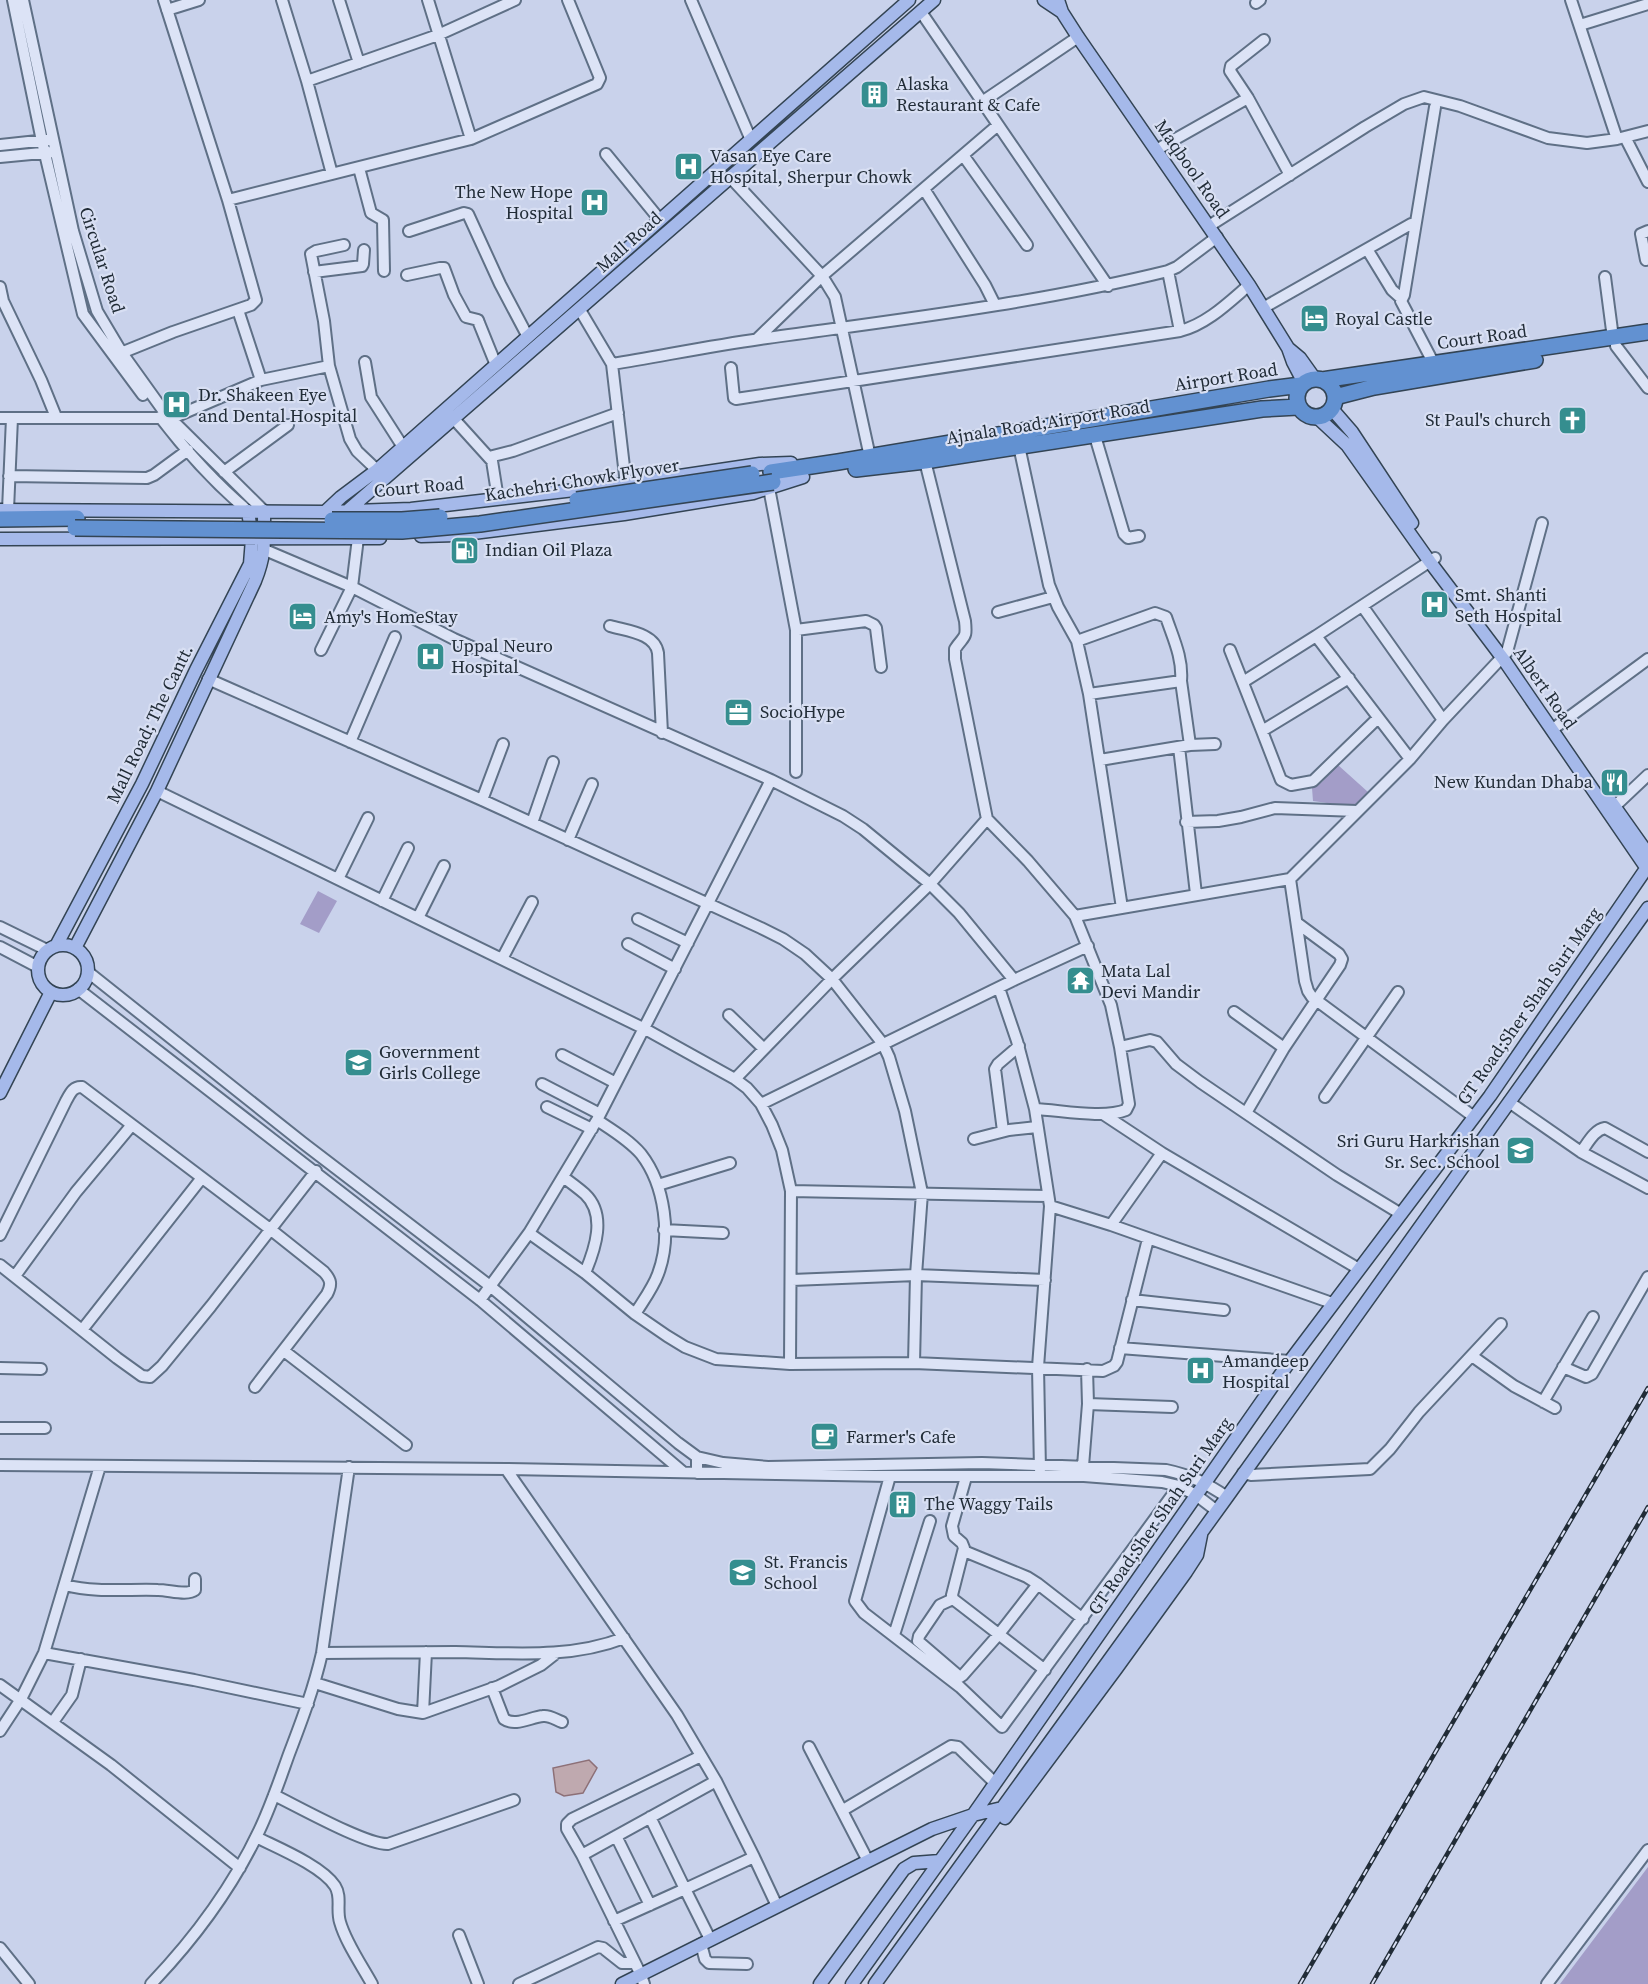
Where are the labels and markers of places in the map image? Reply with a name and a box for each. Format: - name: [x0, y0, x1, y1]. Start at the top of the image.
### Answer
- place label: Alaska Restaurant & Cafe: [896, 71, 1040, 117]
- building icon: Alaska Restaurant & Cafe: [859, 78, 891, 110]
- place label: Vasan Eye Care Hospital, Sherpur Chowk: [710, 143, 912, 189]
- hospital icon: Vasan Eye Care Hospital, Sherpur Chowk: [673, 150, 705, 182]
- place label: The New Hope Hospital: [455, 179, 573, 225]
- hospital icon: The New Hope Hospital: [578, 186, 610, 218]
- hotel icon: Royal Castle: [1298, 303, 1330, 335]
- place label: Royal Castle: [1335, 306, 1433, 331]
- place label: Dr. Shakeen Eye and Dental Hospital: [198, 382, 357, 428]
- hospital icon: Dr. Shakeen Eye and Dental Hospital: [161, 389, 193, 421]
- church icon: St Paul's church: [1556, 404, 1588, 436]
- place label: St Paul's church: [1425, 407, 1551, 432]
- fuel station icon: Indian Oil Plaza: [448, 534, 480, 566]
- place label: Indian Oil Plaza: [485, 537, 613, 562]
- place label: Smt. Shanti Seth Hospital: [1455, 582, 1562, 628]
- hospital icon: Smt. Shanti Seth Hospital: [1418, 589, 1450, 621]
- hotel icon: Amy's HomeStay: [287, 601, 319, 633]
- place label: Amy's HomeStay: [324, 604, 459, 629]
- place label: Uppal Neuro Hospital: [451, 633, 553, 679]
- hospital icon: Uppal Neuro Hospital: [414, 640, 446, 672]
- office icon: SocioHype: [723, 696, 755, 728]
- place label: SocioHype: [760, 699, 845, 724]
- restaurant icon: New Kundan Dhaba: [1598, 766, 1630, 798]
- place label: New Kundan Dhaba: [1434, 769, 1594, 794]
- place label: Mata Lal Devi Mandir: [1101, 958, 1201, 1004]
- temple icon: Mata Lal Devi Mandir: [1064, 965, 1096, 997]
- place label: Government Girls College: [379, 1039, 481, 1085]
- school or university icon: Government Girls College: [342, 1046, 374, 1078]
- place label: Sri Guru Harkrishan Sr. Sec. School: [1337, 1128, 1500, 1174]
- school or university icon: Sri Guru Harkrishan Sr. Sec. School: [1505, 1135, 1537, 1167]
- place label: Amandeep Hospital: [1222, 1348, 1309, 1394]
- hospital icon: Amandeep Hospital: [1185, 1355, 1217, 1387]
- cafe icon: Farmer's Cafe: [809, 1421, 841, 1453]
- place label: Farmer's Cafe: [846, 1424, 956, 1449]
- building icon: The Waggy Tails: [887, 1488, 919, 1520]
- place label: The Waggy Tails: [924, 1491, 1053, 1516]
- place label: St. Francis School: [764, 1549, 848, 1595]
- school or university icon: St. Francis School: [727, 1556, 759, 1588]

